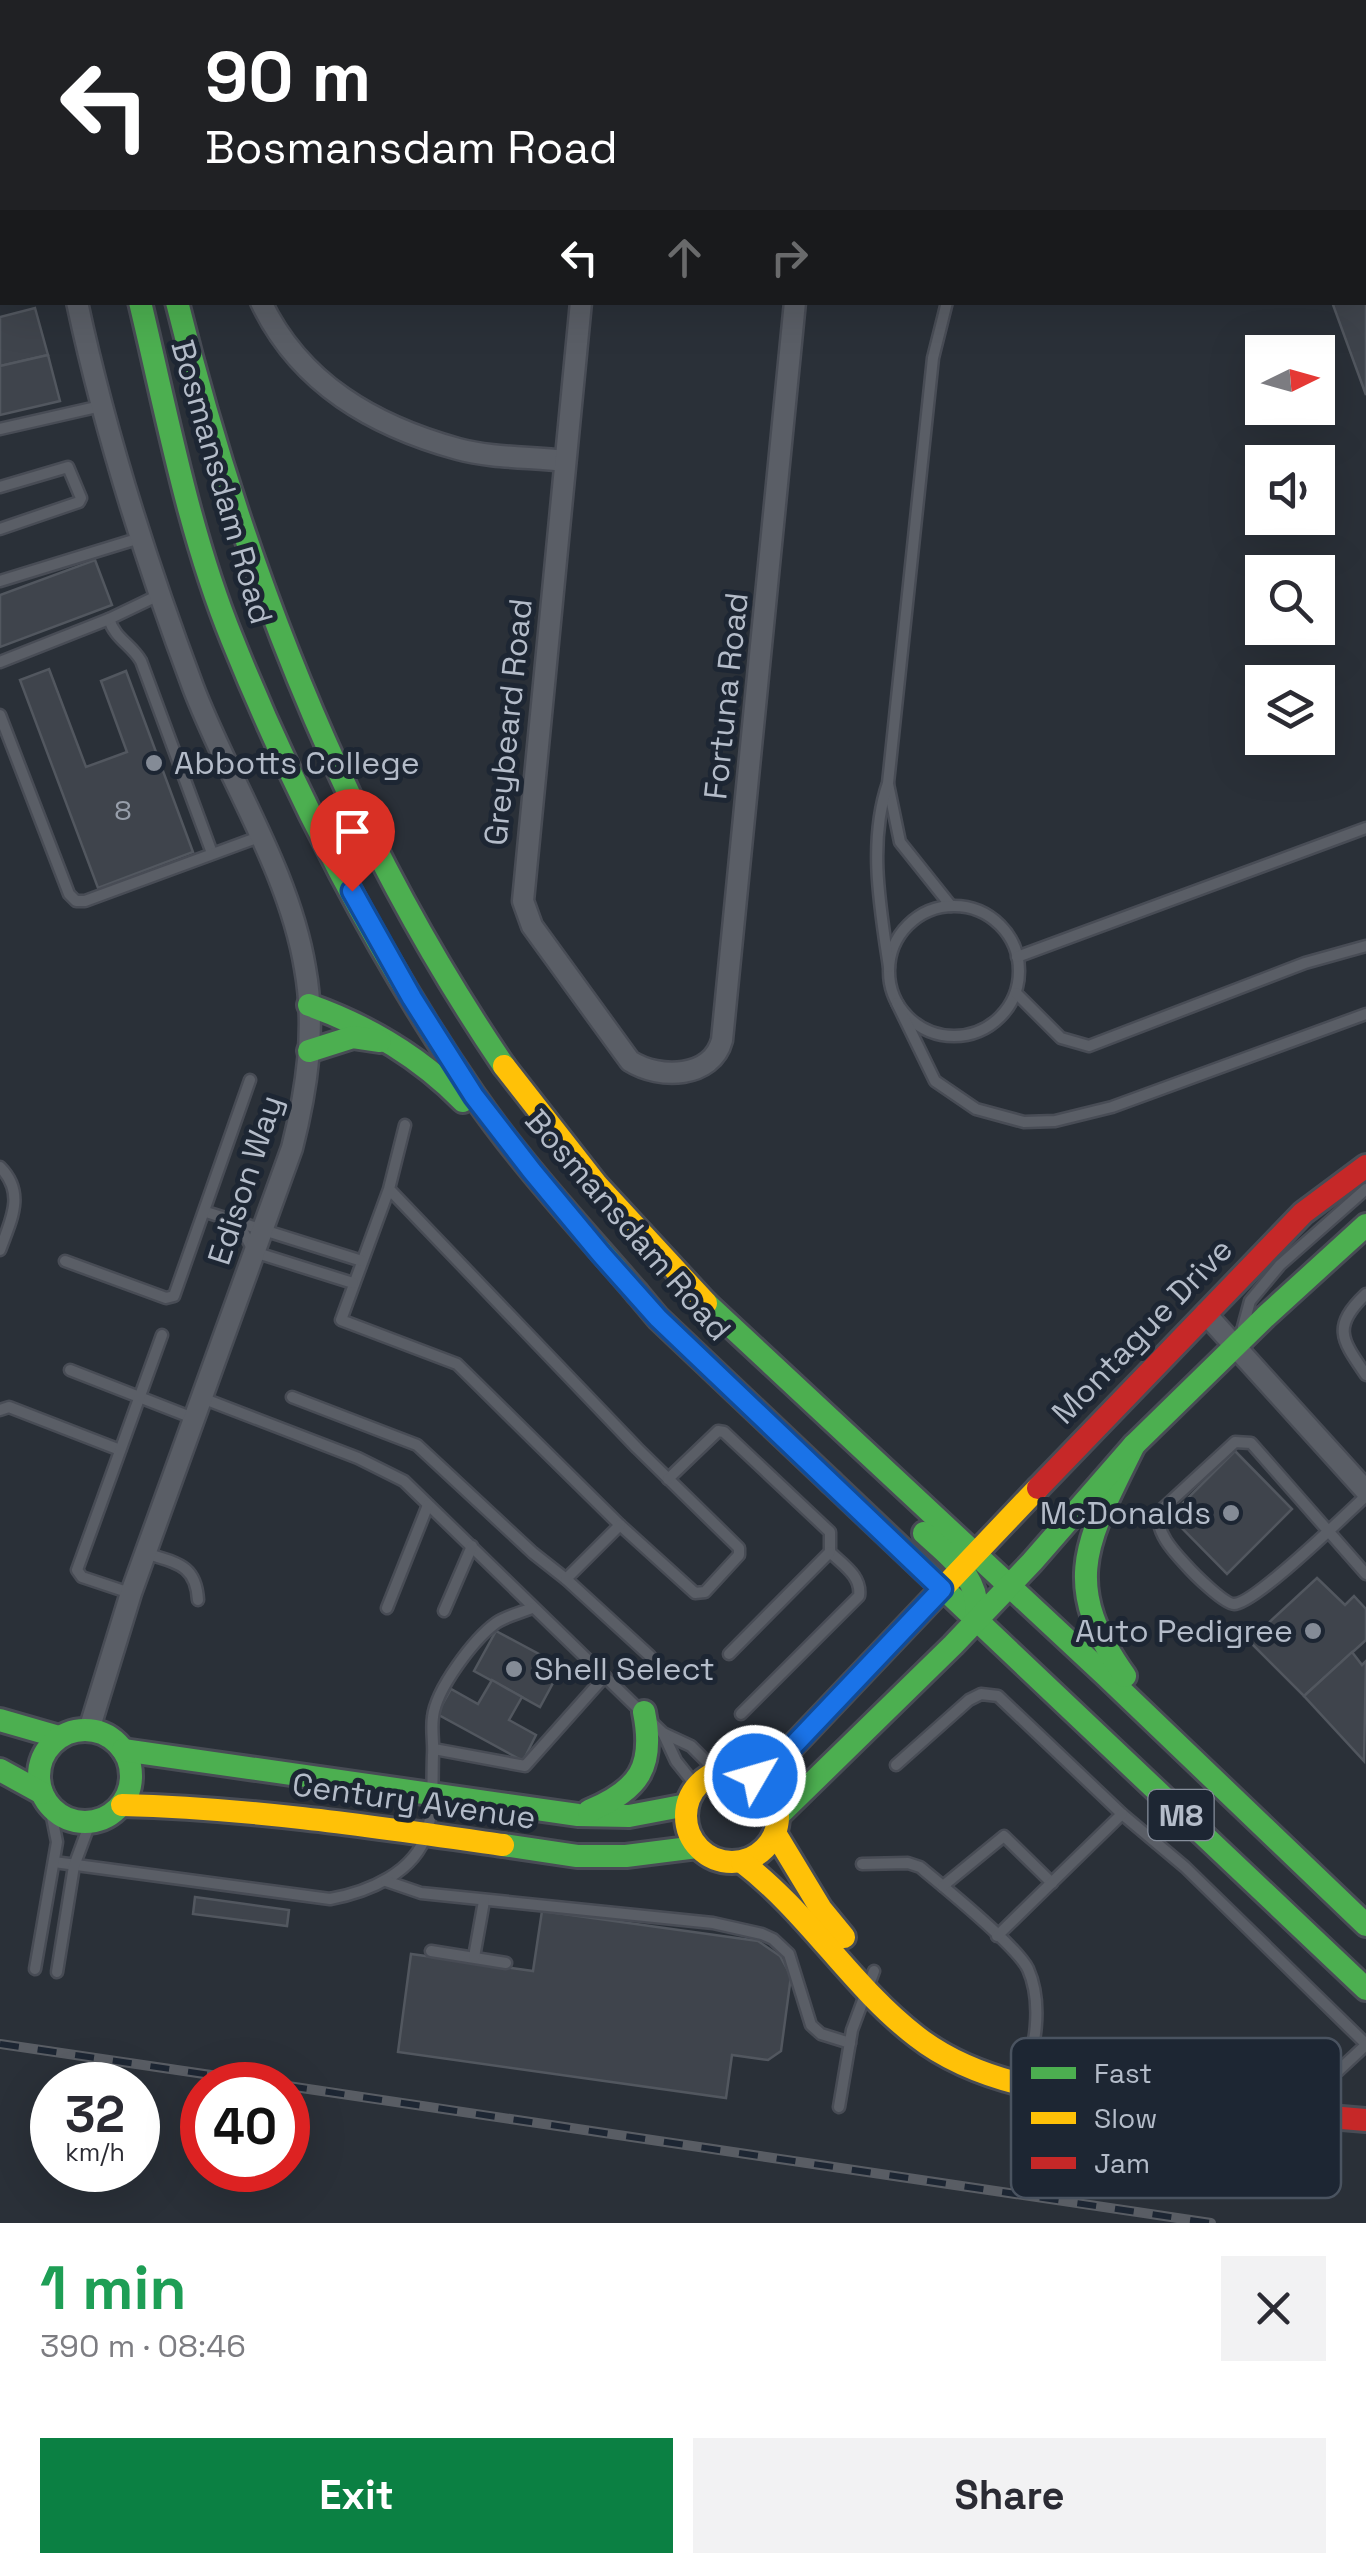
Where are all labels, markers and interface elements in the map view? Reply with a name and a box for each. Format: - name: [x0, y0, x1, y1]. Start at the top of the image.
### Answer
- text: 90 m: [205, 32, 371, 121]
- icon: left: [40, 40, 170, 170]
- text: Bosmansdam Road: [205, 119, 618, 176]
- icon: left: [552, 230, 607, 285]
- icon: ahead: [657, 230, 712, 285]
- icon: right: [762, 230, 817, 285]
- street label: Bosmansdam Road: [162, 335, 282, 629]
- north arrow: [1245, 335, 1335, 425]
- map controls: [1245, 335, 1335, 755]
- button: sound: [1245, 445, 1335, 535]
- button: search: [1245, 555, 1335, 645]
- street label: Fortuna Road: [695, 590, 757, 802]
- street label: Greybeard Road: [475, 597, 541, 847]
- button: layers: [1245, 665, 1335, 755]
- place label: Abbotts College: [174, 743, 420, 783]
- marker: Abbotts College: [143, 752, 165, 774]
- pin: [310, 789, 395, 892]
- house number: 8: [114, 792, 132, 828]
- icon: arrive: [325, 804, 380, 859]
- street label: Edison Way: [199, 1090, 291, 1270]
- street label: Bosmansdam Road: [517, 1101, 739, 1349]
- street label: Montague Drive: [1043, 1230, 1241, 1432]
- place label: McDonalds: [1040, 1493, 1211, 1533]
- marker: McDonalds: [1220, 1502, 1242, 1524]
- place label: Auto Pedigree: [1075, 1611, 1293, 1651]
- marker: Auto Pedigree: [1302, 1620, 1324, 1642]
- place label: Shell Select: [534, 1649, 715, 1689]
- marker: Shell Select: [503, 1658, 525, 1680]
- position arrow: [703, 1724, 807, 1828]
- street label: Century Avenue: [290, 1764, 538, 1838]
- road number: M8: [1148, 1790, 1214, 1840]
- legend: [1011, 2038, 1341, 2198]
- text: Fast: [1094, 2055, 1152, 2091]
- speed limit sign: 40: [180, 2062, 310, 2192]
- text: 32: [65, 2083, 125, 2147]
- text: Slow: [1094, 2100, 1157, 2136]
- text: km/h: [65, 2136, 125, 2168]
- text: Jam: [1094, 2145, 1150, 2181]
- text: 1 min: [40, 2250, 187, 2327]
- button: close: [1221, 2256, 1326, 2361]
- text: 390 m · 08:46: [40, 2326, 246, 2366]
- button: Exit: [40, 2438, 673, 2553]
- button: Share: [693, 2438, 1326, 2553]

